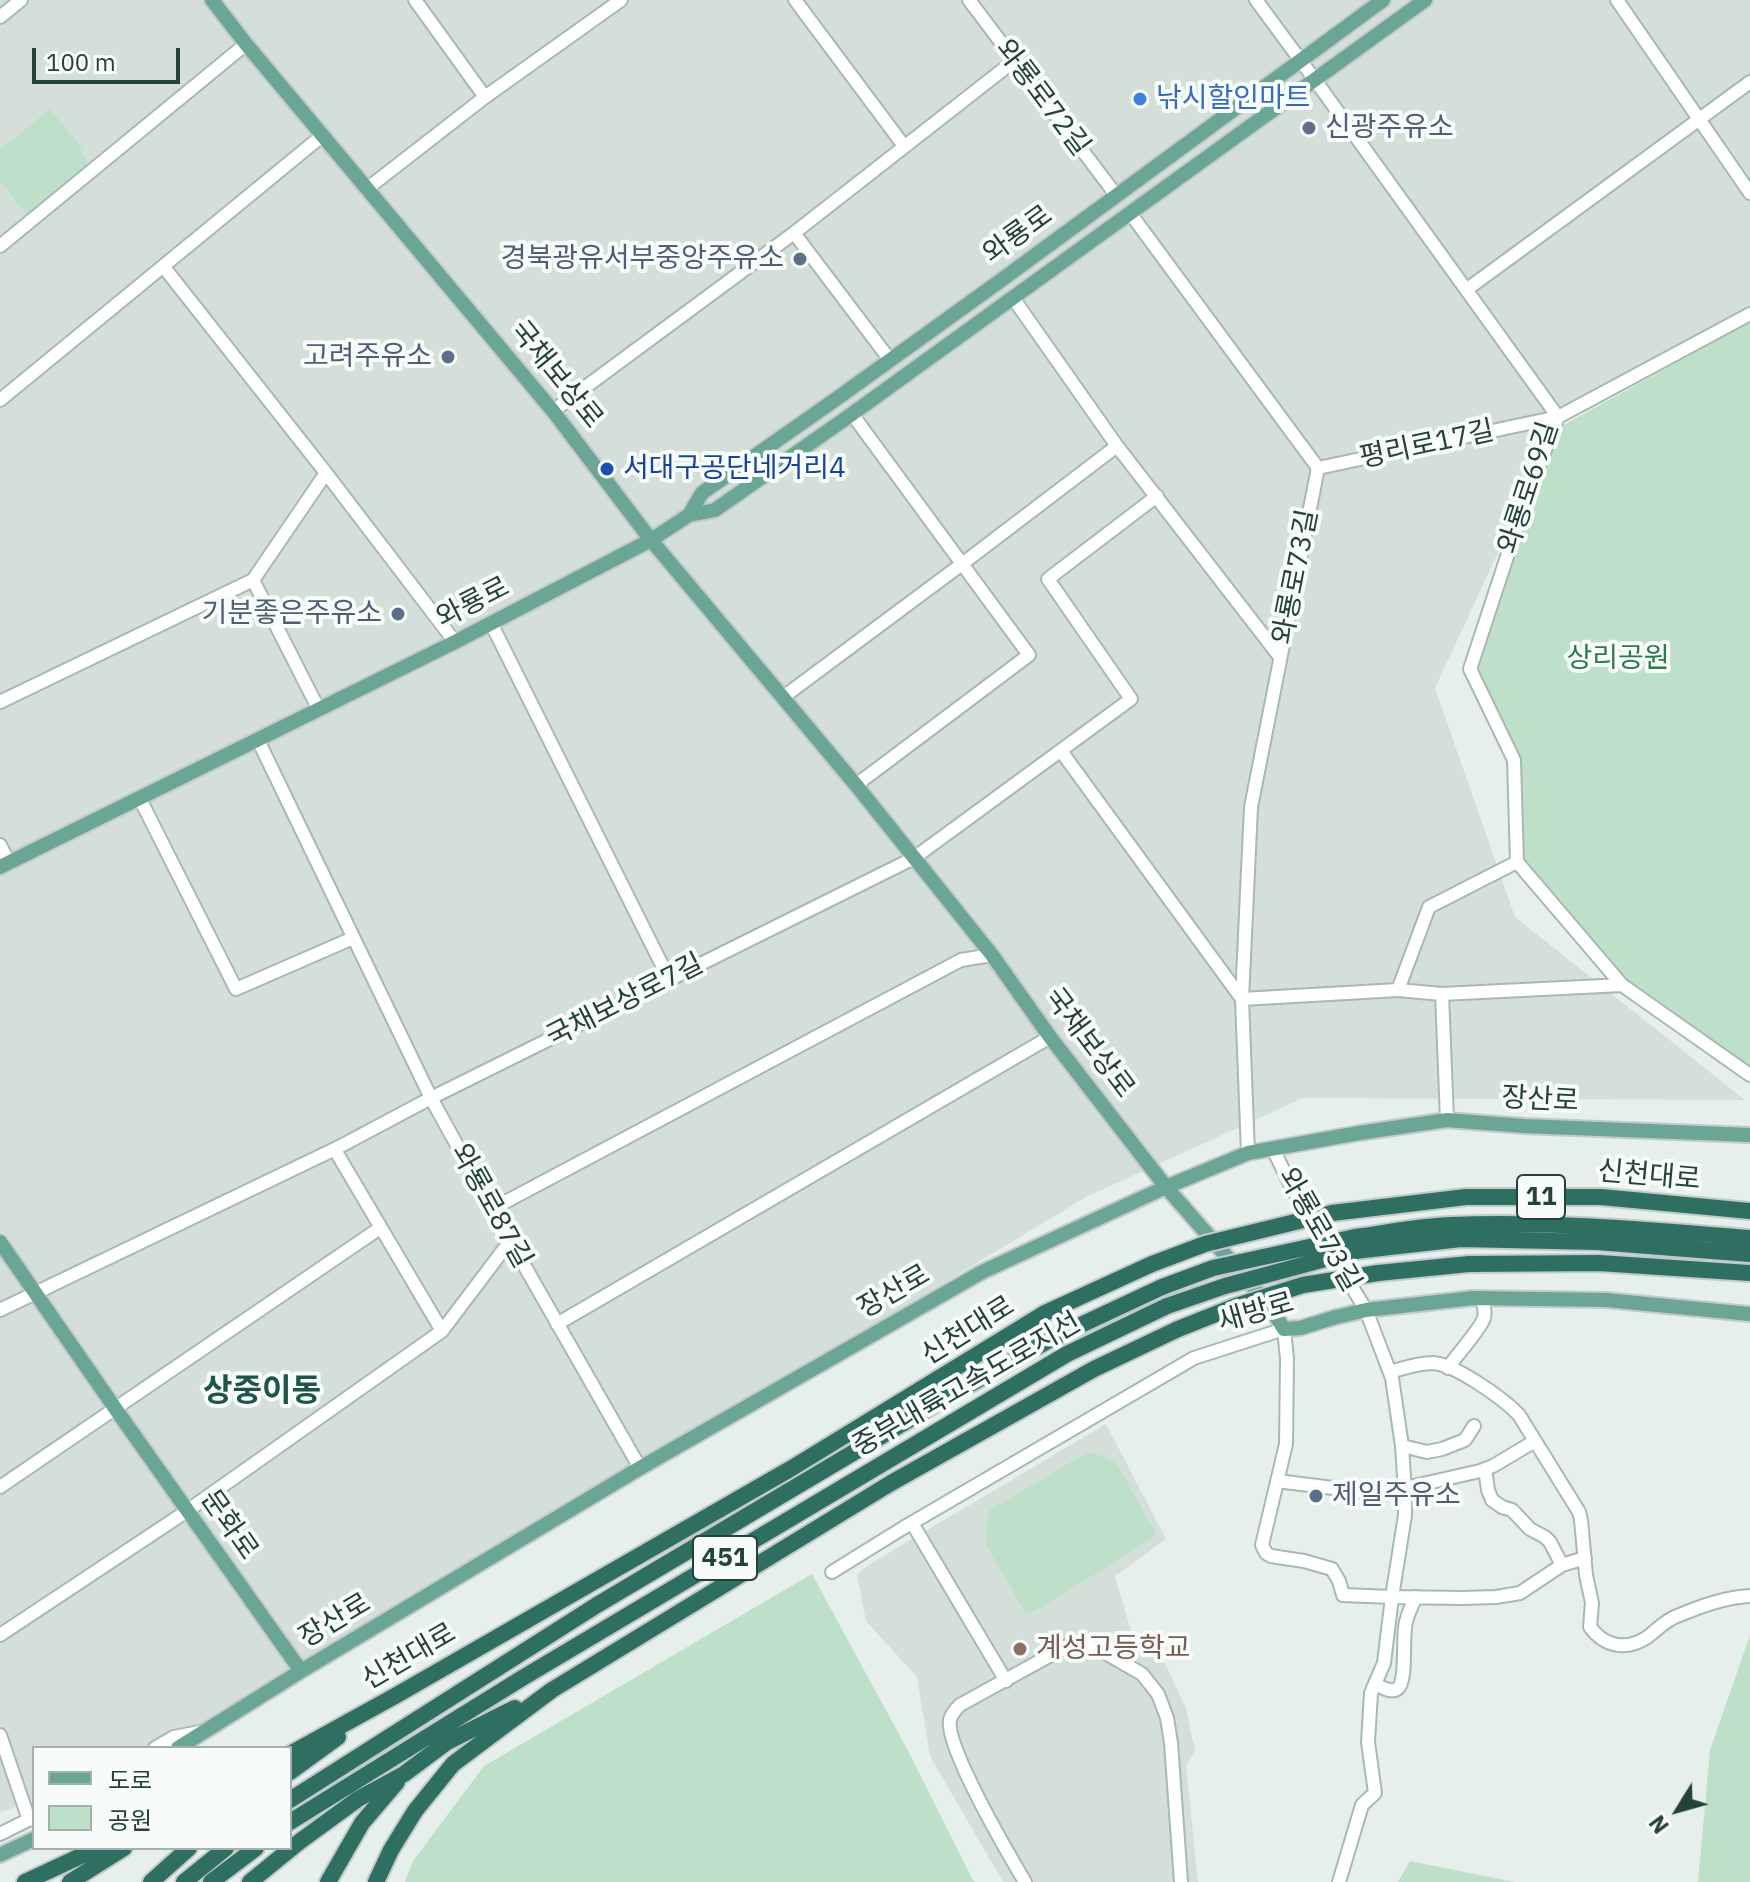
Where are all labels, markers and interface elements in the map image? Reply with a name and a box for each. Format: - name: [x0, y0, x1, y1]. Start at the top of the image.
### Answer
- scale bar: [36, 32, 184, 82]
- street label: 와룡로72길: [987, 33, 1097, 163]
- text: 100 m: [46, 46, 116, 78]
- place label: 낚시할인마트: [1156, 82, 1311, 116]
- marker: 낚시할인마트: [1131, 90, 1149, 108]
- place label: 신광주유소: [1325, 111, 1454, 145]
- marker: 신광주유소: [1300, 119, 1318, 137]
- street label: 와룡로: [977, 199, 1059, 271]
- place label: 경북광유서부중앙주유소: [501, 242, 784, 276]
- marker: 경북광유서부중앙주유소: [791, 250, 809, 268]
- street label: 국채보상로: [502, 314, 610, 436]
- place label: 고려주유소: [303, 340, 432, 374]
- marker: 고려주유소: [439, 348, 457, 366]
- street label: 평리로17길: [1357, 414, 1497, 476]
- street label: 와룡로69길: [1492, 418, 1566, 558]
- place label: 서대구공단네거리4: [623, 452, 846, 486]
- marker: 서대구공단네거리4: [598, 460, 616, 478]
- street label: 와룡로73길: [1266, 507, 1326, 647]
- street label: 와룡로: [431, 570, 515, 636]
- place label: 기분좋은주유소: [202, 597, 382, 631]
- marker: 기분좋은주유소: [389, 605, 407, 623]
- park label: 상리공원: [1566, 642, 1670, 676]
- street label: 국채보상로7길: [541, 947, 709, 1055]
- street label: 국채보상로: [1037, 981, 1141, 1105]
- street label: 장산로: [1501, 1081, 1579, 1119]
- street label: 와룡로87길: [443, 1138, 539, 1274]
- street label: 신천대로: [1596, 1155, 1702, 1197]
- street label: 와룡로73길: [1270, 1162, 1368, 1298]
- road number: 11: [1517, 1175, 1565, 1219]
- street label: 장산로: [852, 1258, 936, 1326]
- street label: 새방로: [1214, 1286, 1298, 1340]
- street label: 신천대로: [915, 1289, 1021, 1373]
- street label: 중부내륙고속도로지선: [847, 1306, 1087, 1464]
- district label: 상중이동: [203, 1373, 321, 1411]
- place label: 제일주유소: [1332, 1479, 1461, 1513]
- street label: 문화로: [193, 1484, 265, 1566]
- marker: 제일주유소: [1307, 1487, 1325, 1505]
- road number: 451: [693, 1536, 757, 1580]
- street label: 장산로: [293, 1587, 377, 1655]
- street label: 신천대로: [356, 1617, 462, 1697]
- place label: 계성고등학교: [1036, 1632, 1191, 1666]
- marker: 계성고등학교: [1011, 1640, 1029, 1658]
- legend: [32, 1746, 292, 1850]
- text: 도로: [108, 1764, 152, 1796]
- north arrow: [1638, 1770, 1718, 1850]
- text: 공원: [108, 1804, 152, 1836]
- text: N: [1642, 1810, 1675, 1840]

